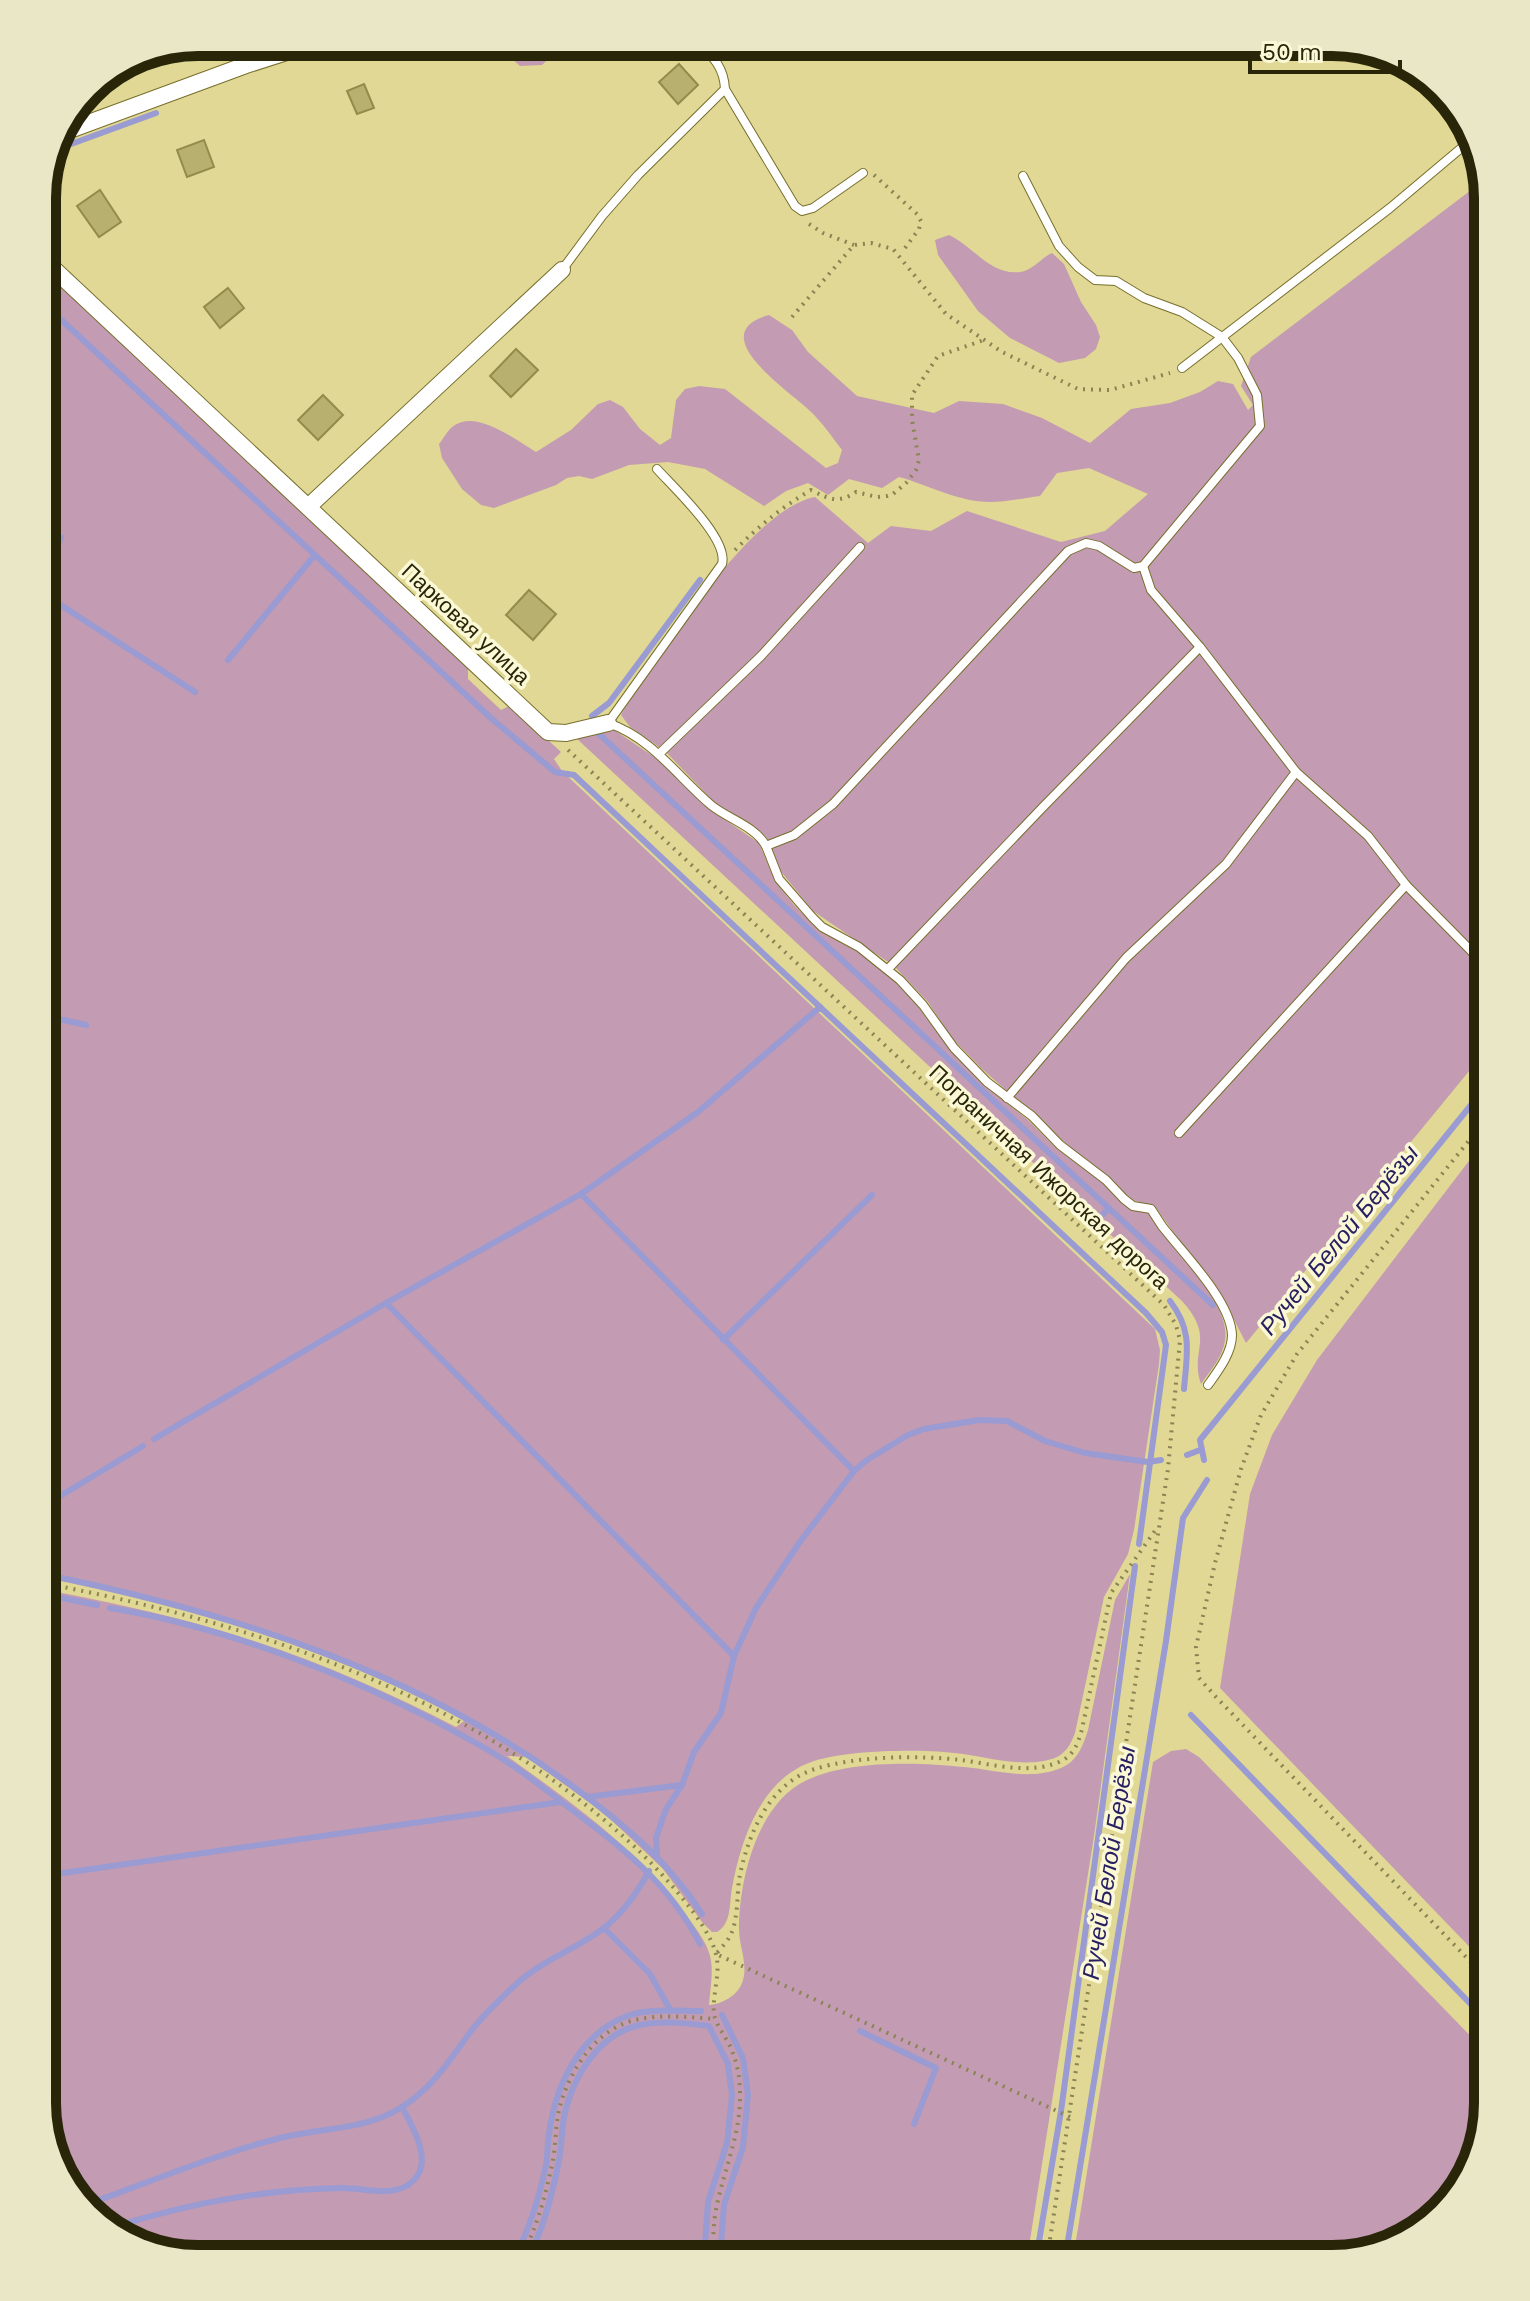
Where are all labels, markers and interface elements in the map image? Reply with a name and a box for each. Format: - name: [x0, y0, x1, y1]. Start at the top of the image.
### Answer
- scale bar: [1250, 24, 1400, 74]
- text: 50 m: [1262, 38, 1322, 66]
- street label: Парковая улица: [397, 558, 536, 690]
- street label: Пограничная Ижорская дорога: [924, 1060, 1174, 1295]
- water label: Ручей Белой Берёзы: [1254, 1139, 1424, 1341]
- water label: Ручей Белой Берёзы: [1077, 1744, 1141, 1982]

